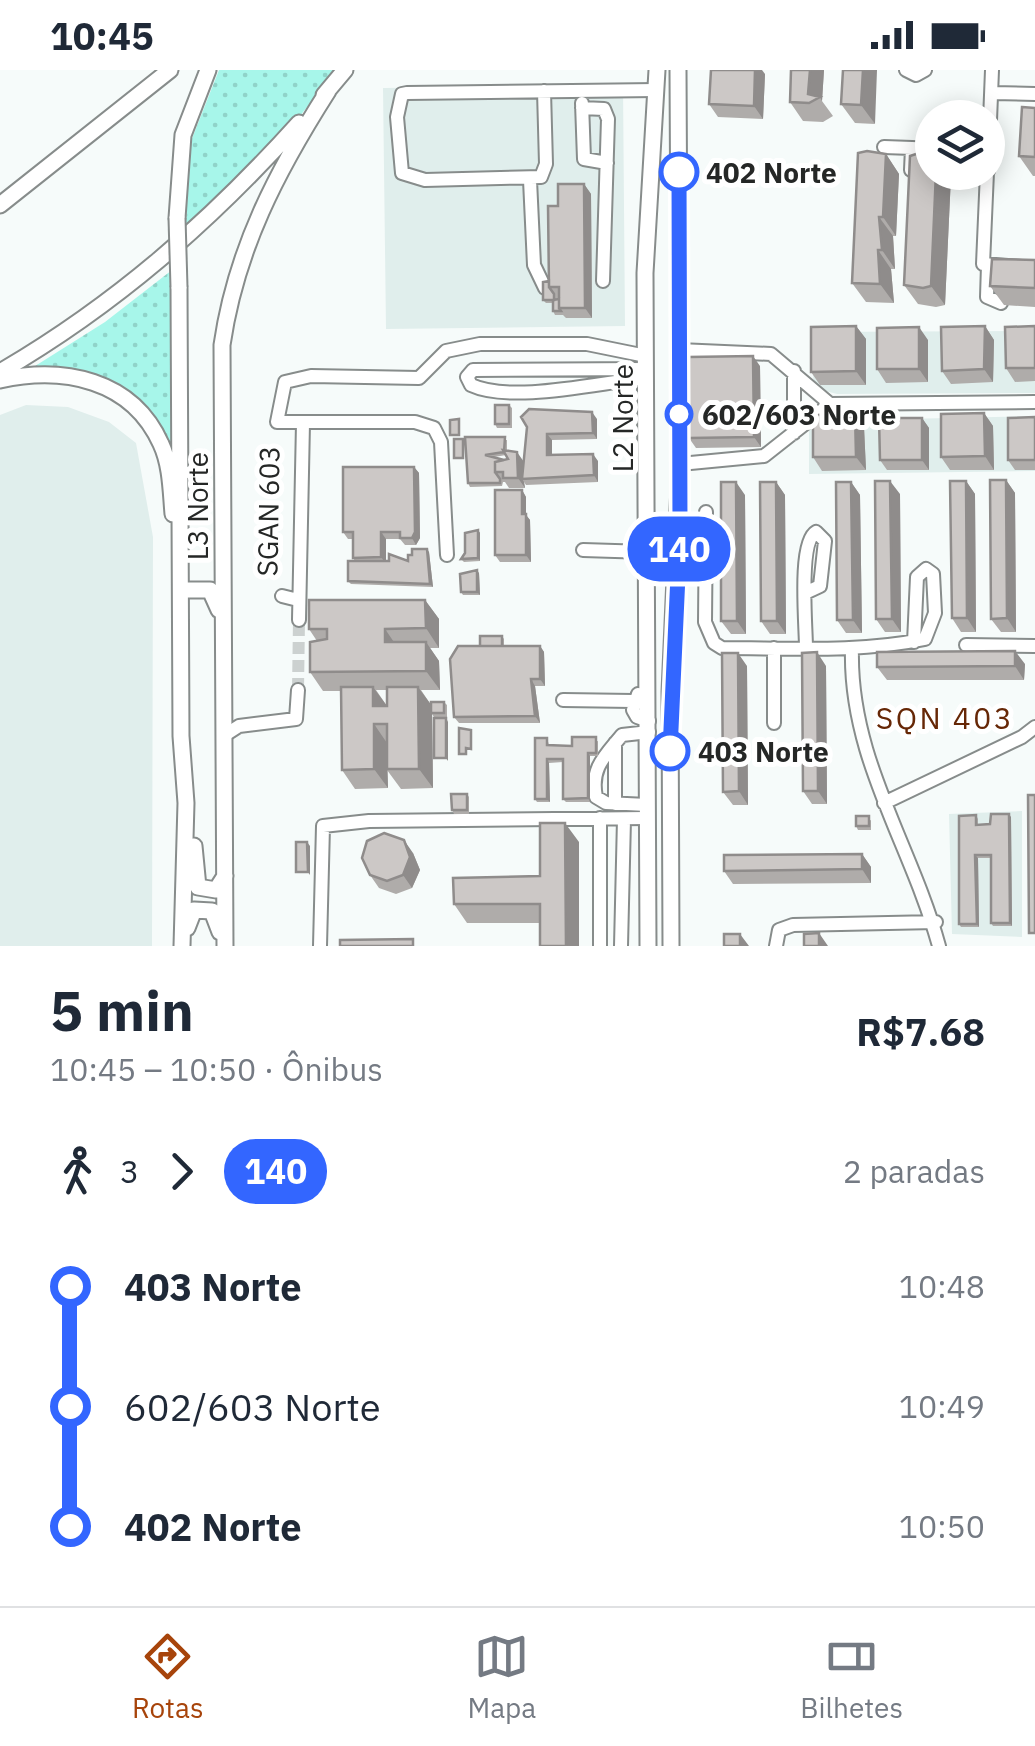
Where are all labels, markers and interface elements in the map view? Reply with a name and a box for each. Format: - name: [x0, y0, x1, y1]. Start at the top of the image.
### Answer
- text: 10:45: [50, 11, 154, 60]
- map controls: [915, 100, 1005, 190]
- button: layers: [915, 100, 1005, 190]
- marker: 402 Norte: [660, 153, 698, 191]
- place label: 402 Norte: [706, 154, 837, 191]
- street label: L2 Norte: [604, 364, 641, 472]
- place label: 602/603 Norte: [702, 396, 896, 433]
- marker: 602/603 Norte: [666, 401, 692, 427]
- street label: SGAN 603: [248, 445, 288, 577]
- street label: L3 Norte: [179, 452, 216, 560]
- line badge: 140: [622, 516, 736, 582]
- text: 140: [647, 526, 711, 572]
- district label: SQN 403: [876, 698, 1014, 737]
- marker: 403 Norte: [651, 732, 689, 770]
- place label: 403 Norte: [698, 733, 829, 770]
- text: 5 min: [50, 975, 194, 1046]
- text: R$7.68: [856, 1007, 985, 1056]
- text: 10:45 – 10:50 · Ônibus: [50, 1048, 383, 1090]
- icon: walk: [50, 1144, 105, 1199]
- icon: forward: [154, 1144, 209, 1199]
- text: 140: [244, 1148, 307, 1194]
- text: 3: [120, 1150, 139, 1192]
- text: 2 paradas: [843, 1150, 985, 1192]
- text: 403 Norte: [124, 1262, 302, 1311]
- text: 10:48: [899, 1265, 985, 1307]
- text: 602/603 Norte: [124, 1382, 381, 1431]
- text: 10:49: [899, 1385, 985, 1427]
- text: 402 Norte: [124, 1502, 302, 1551]
- text: 10:50: [899, 1505, 985, 1547]
- tab: Rotas: [132, 1629, 204, 1726]
- tab: Mapa: [467, 1629, 536, 1726]
- tab: Bilhetes: [800, 1629, 903, 1726]

